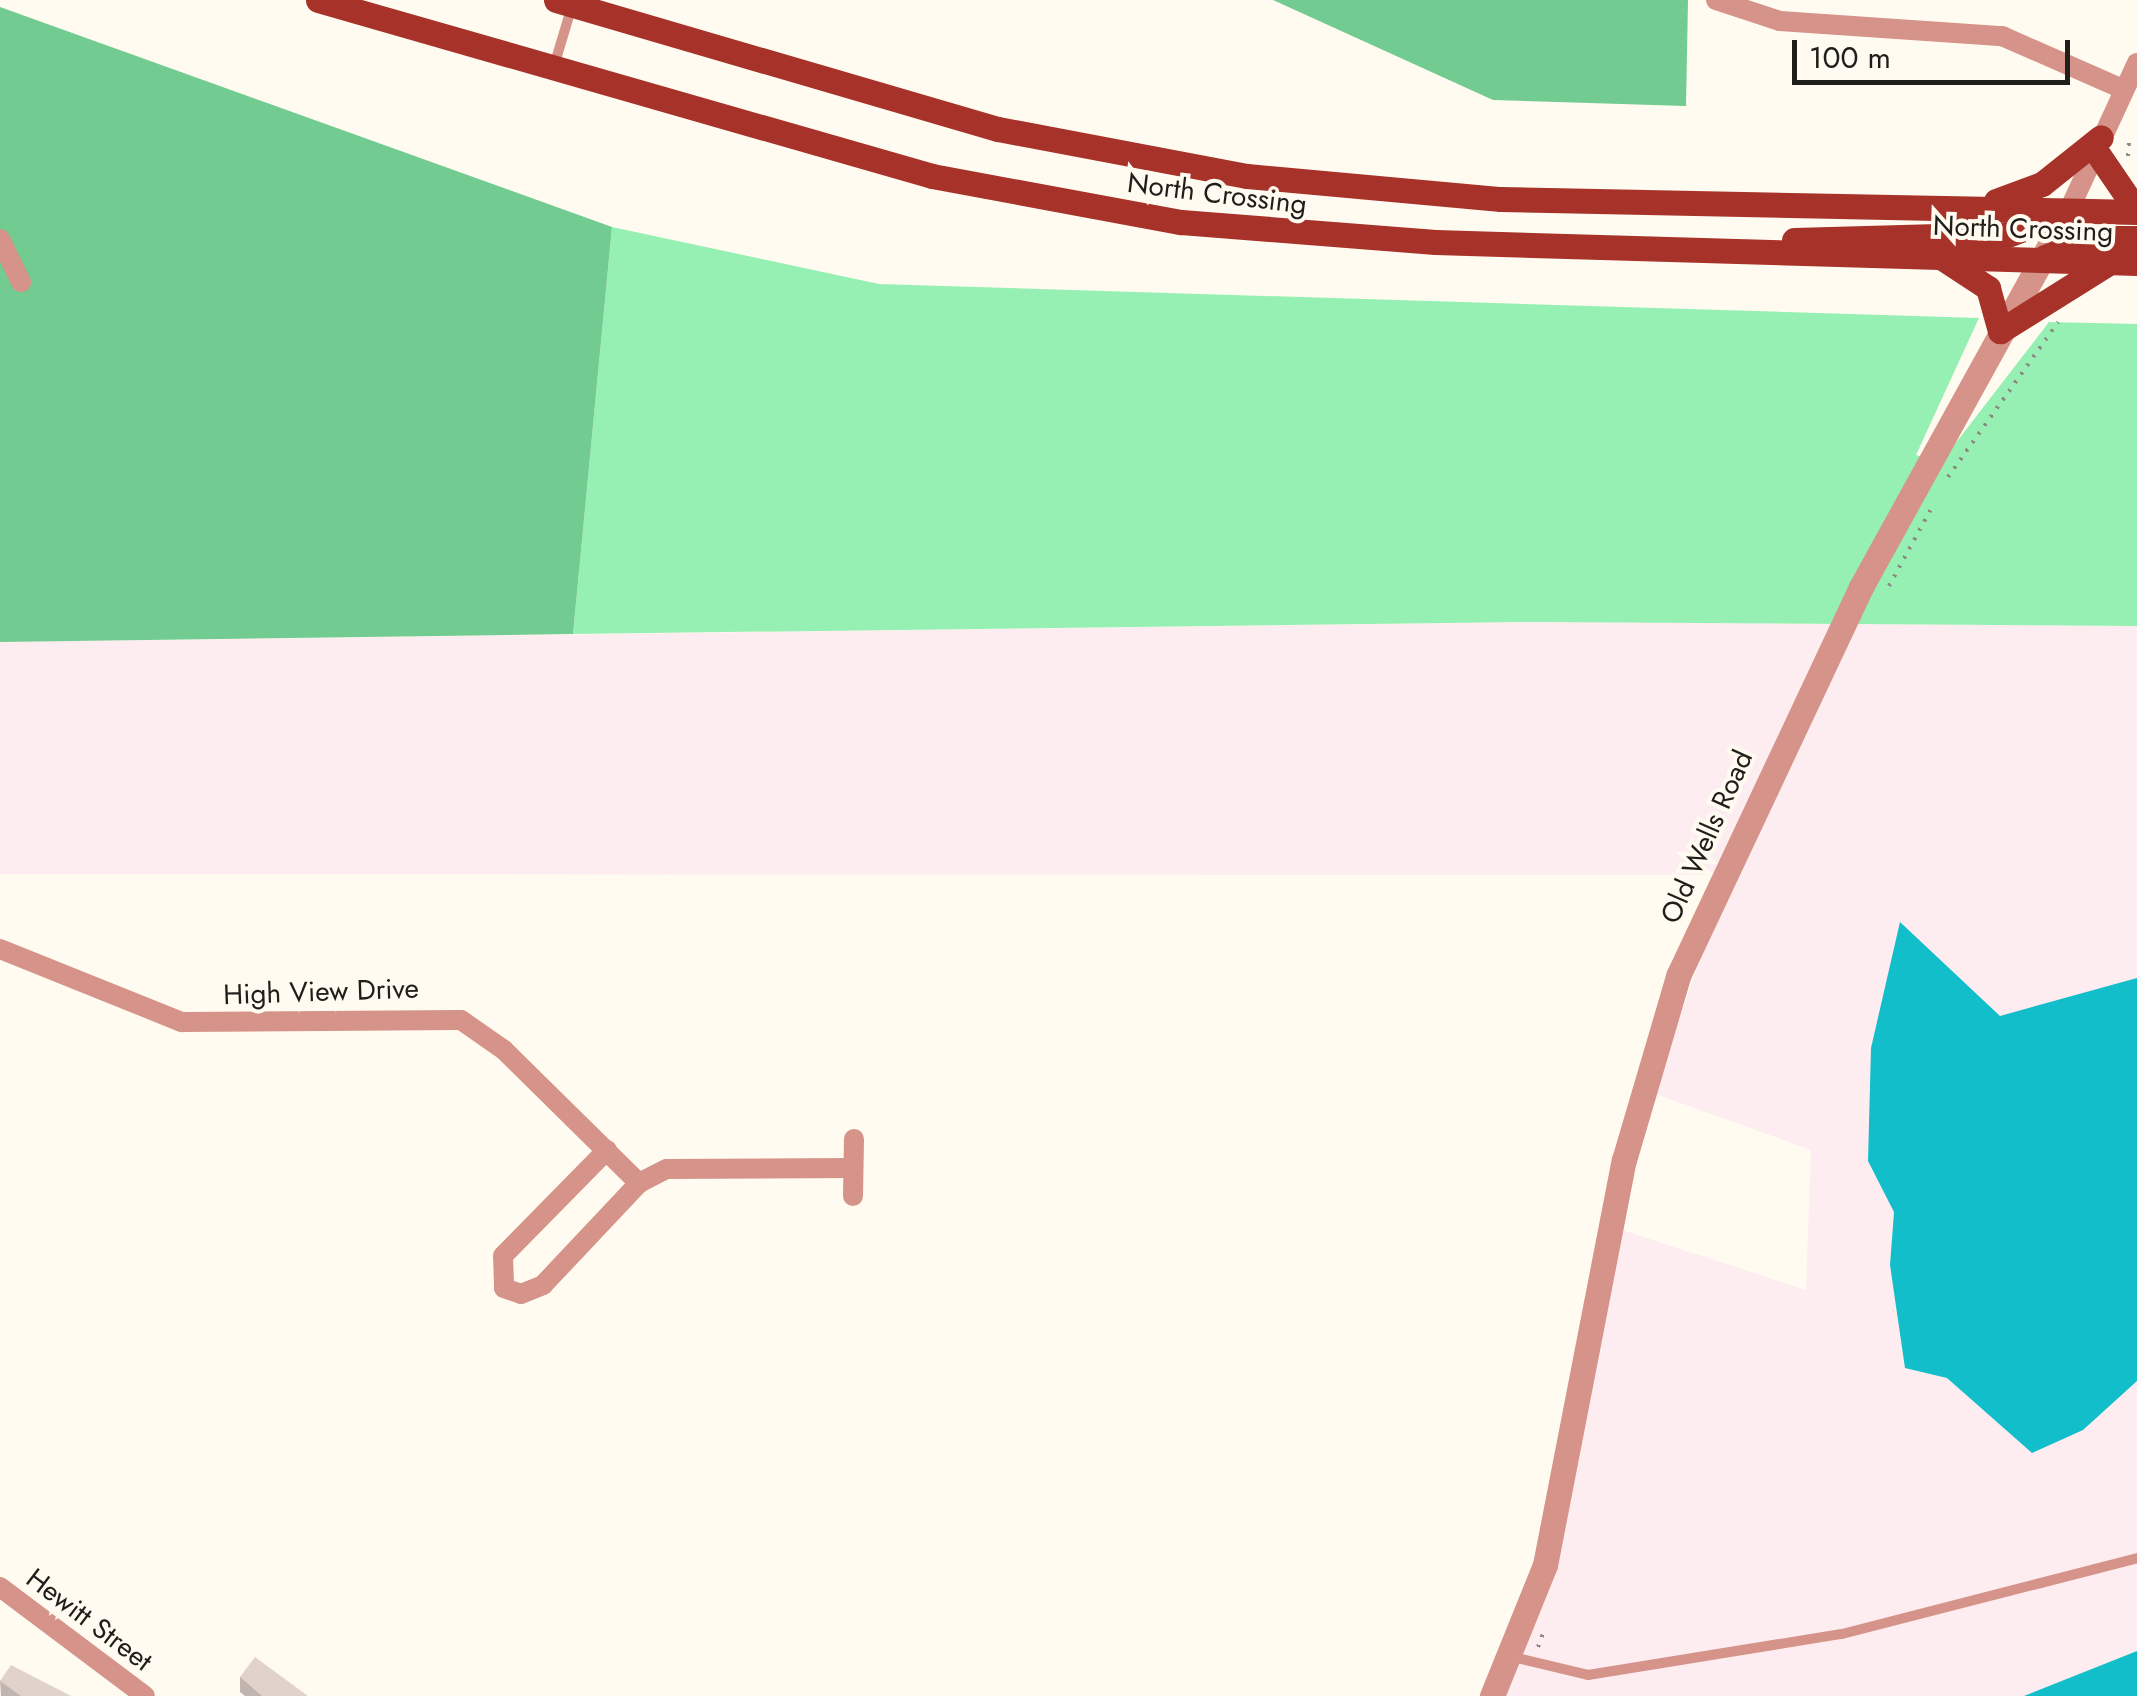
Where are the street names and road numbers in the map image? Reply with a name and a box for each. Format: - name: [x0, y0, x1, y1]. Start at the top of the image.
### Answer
- street label: North Crossing: [1125, 166, 1309, 222]
- street label: North Crossing: [1932, 209, 2114, 249]
- street label: Old Wells Road: [1654, 745, 1760, 929]
- street label: High View Drive: [223, 972, 419, 1012]
- street label: Hewitt Street: [19, 1562, 159, 1678]

